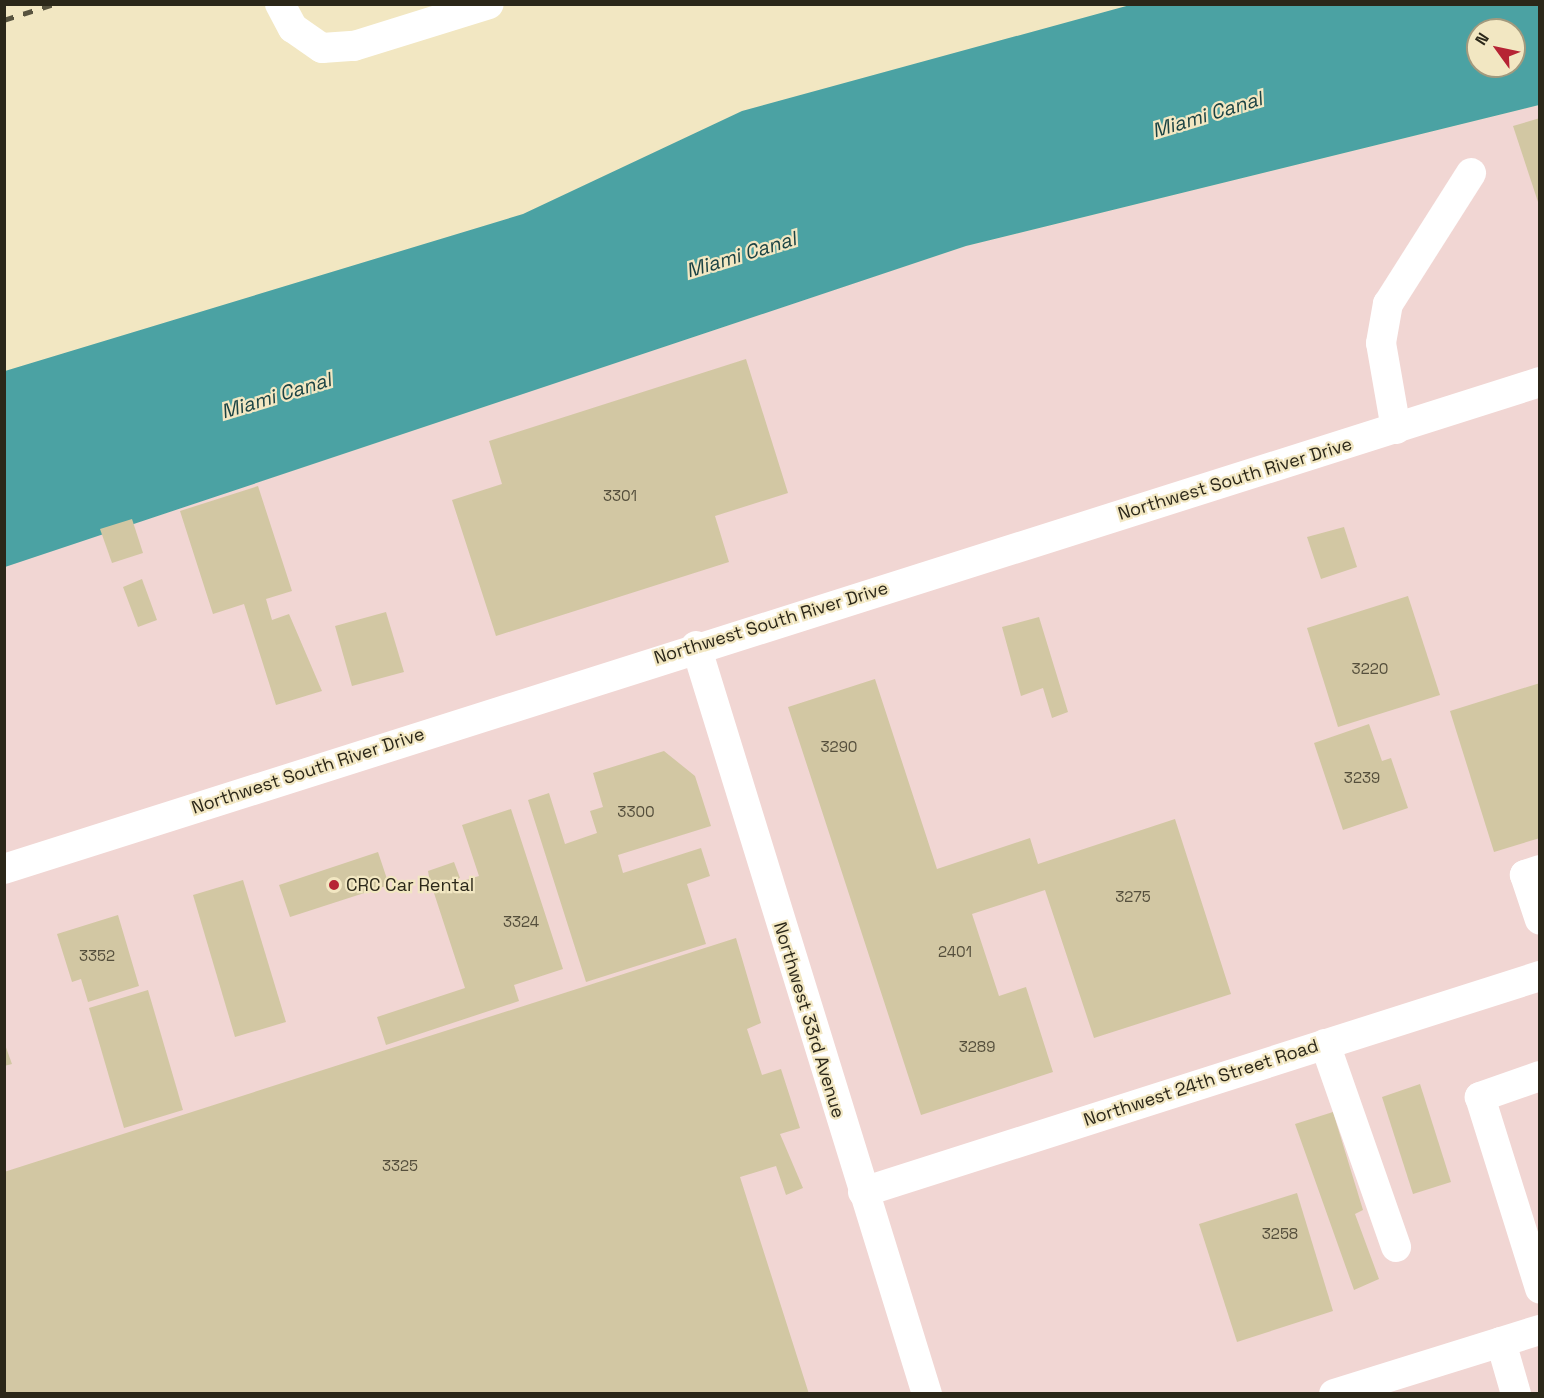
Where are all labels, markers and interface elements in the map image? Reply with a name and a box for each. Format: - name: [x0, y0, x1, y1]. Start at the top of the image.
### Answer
- north arrow: [1466, 18, 1526, 78]
- text: N: [1470, 29, 1494, 49]
- water label: Miami Canal: [1149, 87, 1265, 143]
- water label: Miami Canal: [683, 227, 799, 283]
- water label: Miami Canal: [218, 368, 334, 424]
- street label: Northwest South River Drive: [1115, 433, 1355, 525]
- house number: 3301: [603, 487, 637, 505]
- street label: Northwest South River Drive: [651, 577, 891, 669]
- house number: 3220: [1352, 660, 1388, 678]
- street label: Northwest South River Drive: [189, 723, 427, 819]
- house number: 3290: [821, 738, 857, 756]
- house number: 3239: [1344, 769, 1380, 787]
- house number: 3300: [617, 803, 655, 821]
- place label: CRC Car Rental: [346, 874, 474, 896]
- marker: CRC Car Rental: [327, 878, 341, 892]
- house number: 3275: [1115, 888, 1151, 906]
- house number: 3324: [503, 913, 539, 931]
- street label: Northwest 33rd Avenue: [769, 919, 849, 1121]
- house number: 2401: [938, 943, 972, 961]
- house number: 3352: [79, 947, 115, 965]
- street label: Northwest 24th Street Road: [1081, 1035, 1321, 1131]
- house number: 3289: [959, 1038, 995, 1056]
- house number: 3325: [382, 1157, 418, 1175]
- house number: 3258: [1262, 1225, 1298, 1243]

